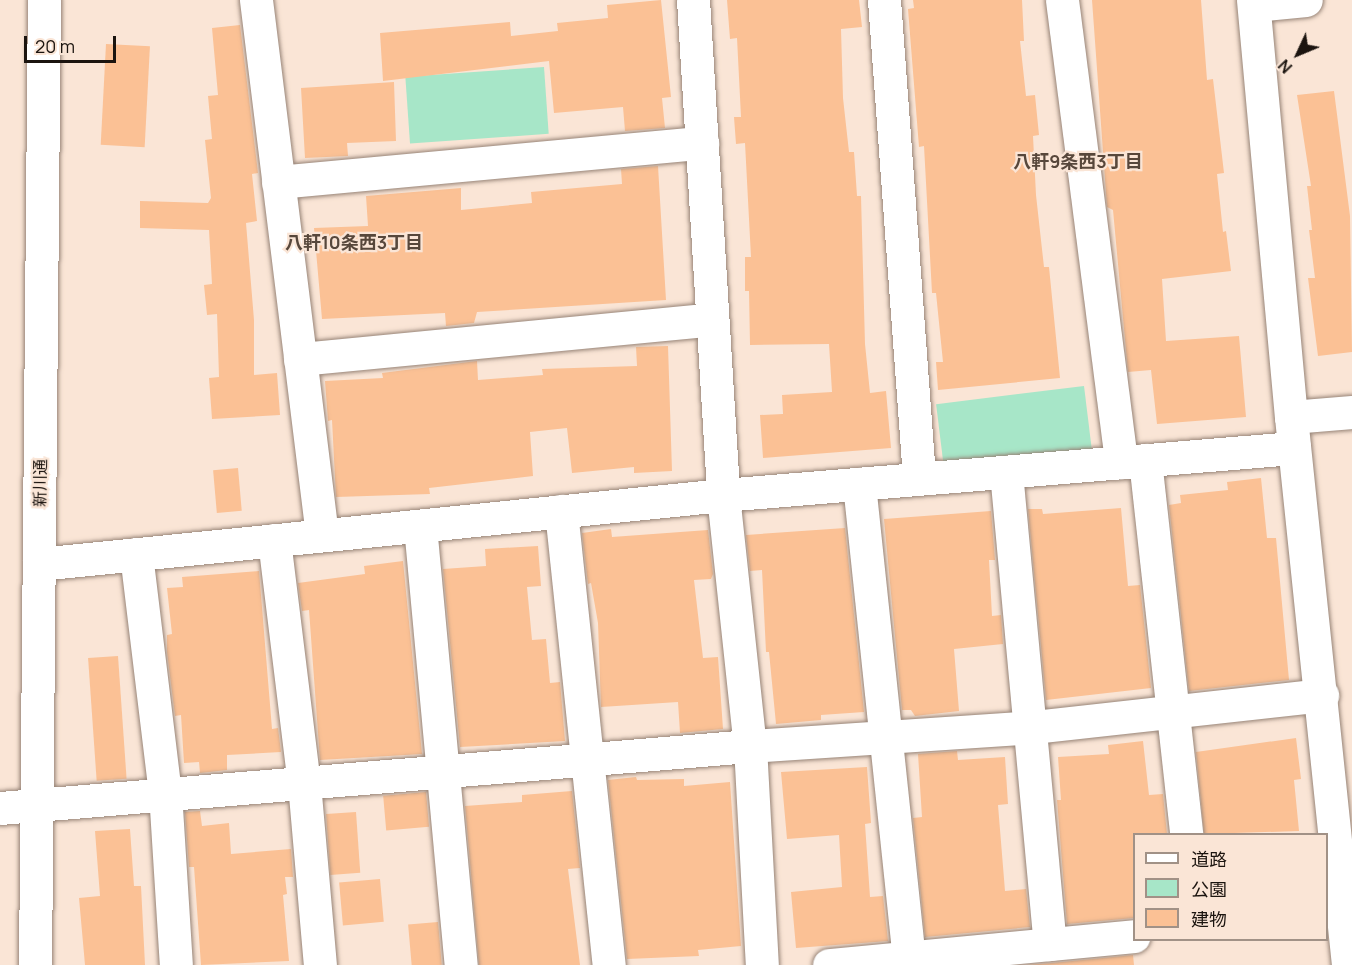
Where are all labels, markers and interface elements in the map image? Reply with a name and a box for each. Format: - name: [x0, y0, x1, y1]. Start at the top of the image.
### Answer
- scale bar: [27, 24, 118, 62]
- north arrow: [1268, 24, 1328, 84]
- text: 20 m: [35, 34, 75, 58]
- text: N: [1273, 55, 1297, 78]
- district label: 八軒9条西3丁目: [1013, 150, 1143, 172]
- district label: 八軒10条西3丁目: [285, 231, 423, 253]
- street label: 新川通: [30, 459, 50, 507]
- legend: [1133, 833, 1328, 941]
- text: 道路: [1191, 847, 1227, 871]
- text: 公園: [1191, 877, 1227, 901]
- text: 建物: [1191, 907, 1227, 931]

